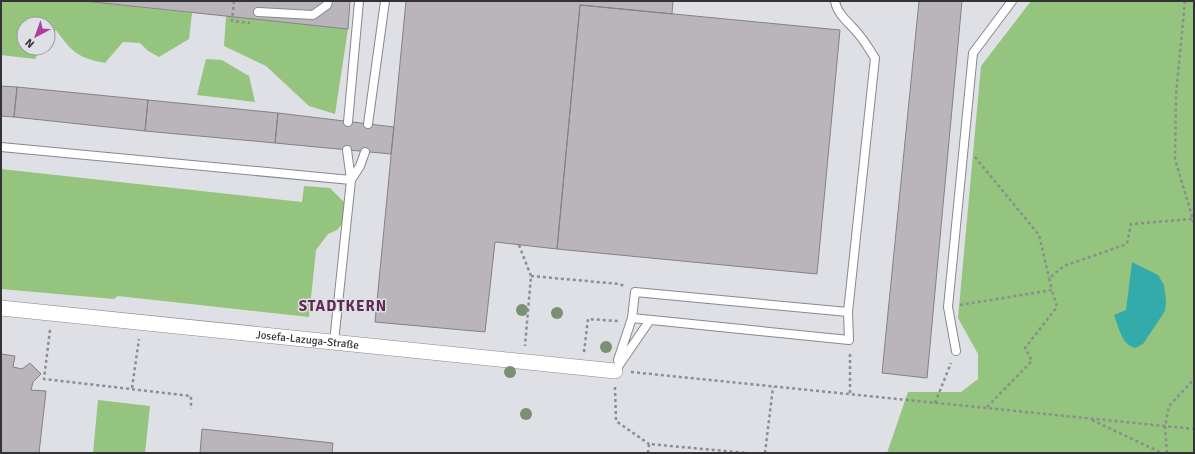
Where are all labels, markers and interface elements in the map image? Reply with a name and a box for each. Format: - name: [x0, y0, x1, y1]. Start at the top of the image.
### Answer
- north arrow: [16, 16, 56, 56]
- text: N: [23, 36, 37, 51]
- district label: STADTKERN: [299, 297, 387, 315]
- street label: Josefa-Lazuga-Straße: [255, 328, 360, 351]

